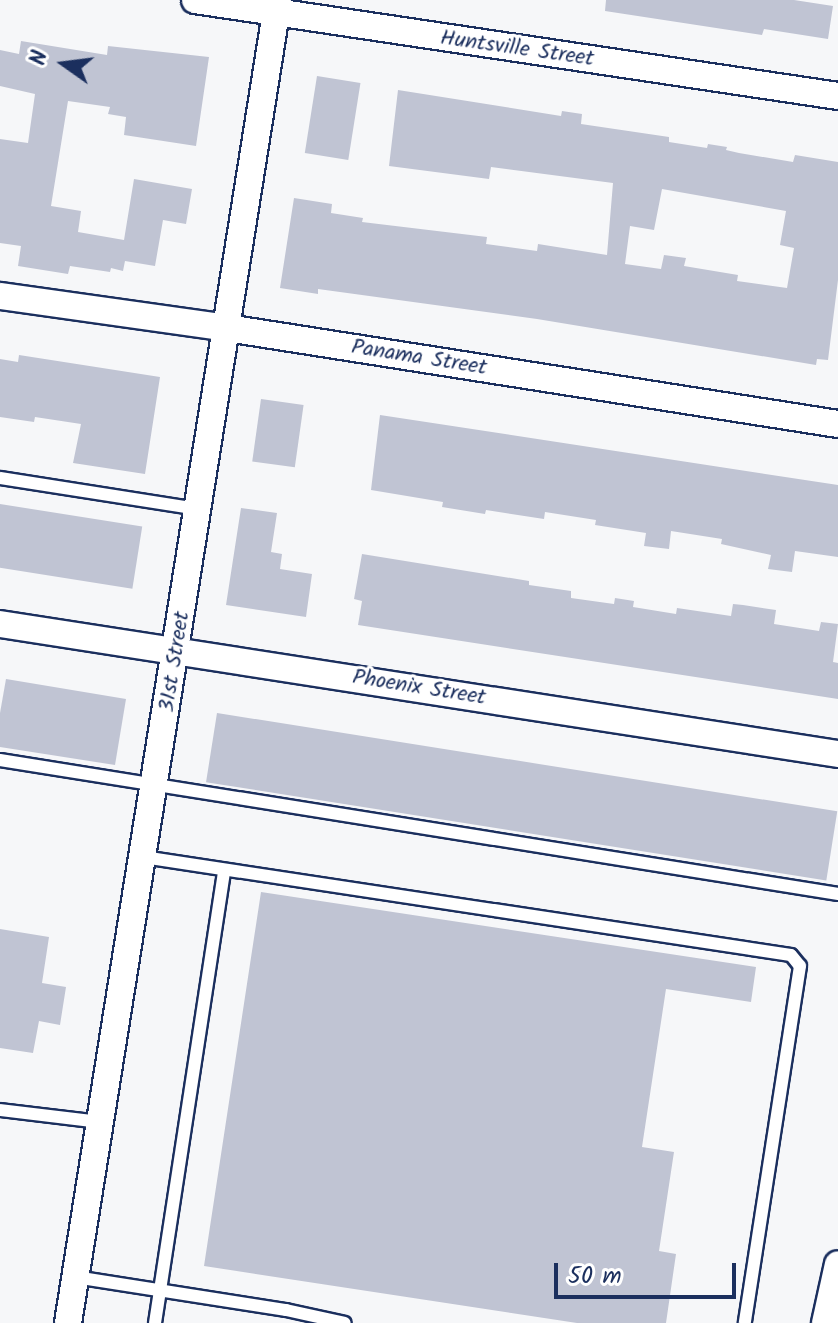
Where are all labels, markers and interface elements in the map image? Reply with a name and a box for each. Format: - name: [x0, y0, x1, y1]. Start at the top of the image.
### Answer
- north arrow: [24, 24, 104, 104]
- street label: Huntsville Street: [439, 25, 595, 73]
- text: N: [22, 47, 59, 69]
- street label: Panama Street: [349, 334, 489, 382]
- street label: 31st Street: [154, 610, 196, 714]
- street label: Phoenix Street: [350, 664, 488, 712]
- scale bar: [558, 1247, 740, 1297]
- text: 50 m: [568, 1257, 622, 1296]

